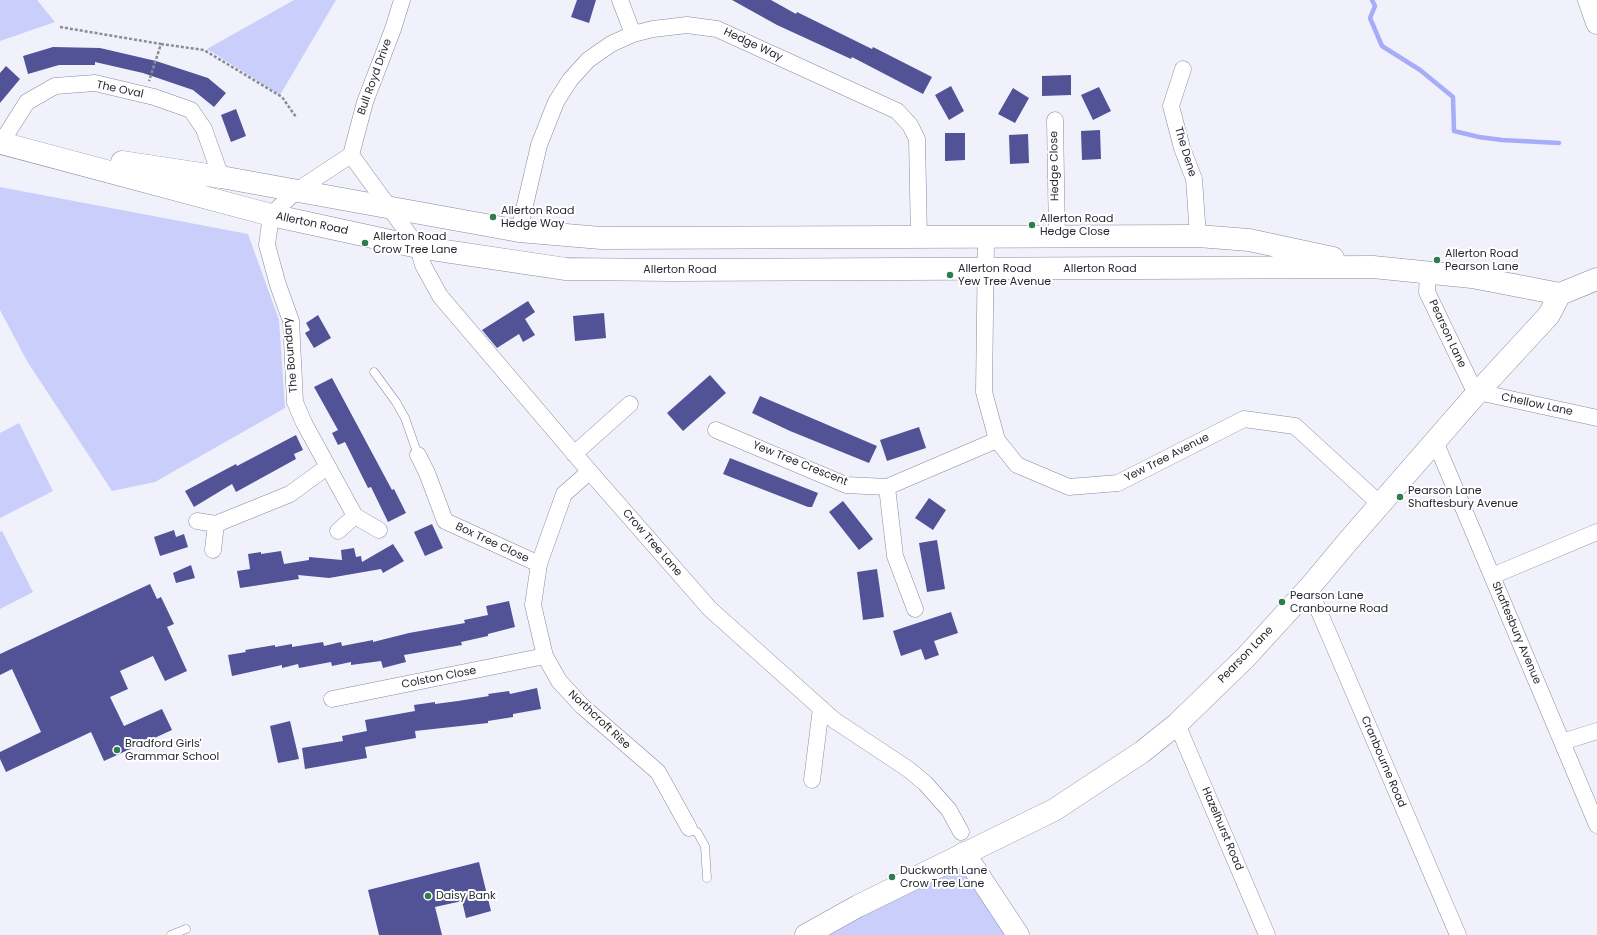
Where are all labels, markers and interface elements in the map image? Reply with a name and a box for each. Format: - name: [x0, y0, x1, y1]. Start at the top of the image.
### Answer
- street label: Hedge Way: [721, 26, 785, 64]
- street label: Bull Royd Drive: [355, 37, 395, 117]
- street label: The Oval: [95, 79, 145, 101]
- street label: The Dene: [1171, 126, 1199, 178]
- street label: Hedge Close: [1048, 131, 1062, 201]
- place label: Allerton Road Hedge Way: [501, 204, 574, 230]
- street label: Allerton Road: [275, 210, 349, 238]
- marker: Allerton Road Hedge Way: [488, 212, 498, 222]
- place label: Allerton Road Hedge Close: [1040, 212, 1113, 238]
- marker: Allerton Road Hedge Close: [1027, 220, 1037, 230]
- place label: Allerton Road Crow Tree Lane: [373, 230, 457, 256]
- marker: Allerton Road Crow Tree Lane: [360, 238, 370, 248]
- place label: Allerton Road Pearson Lane: [1445, 247, 1519, 273]
- marker: Allerton Road Pearson Lane: [1432, 255, 1442, 265]
- place label: Allerton Road Yew Tree Avenue: [958, 262, 1051, 288]
- street label: Allerton Road: [1063, 262, 1137, 276]
- street label: Allerton Road: [643, 263, 717, 277]
- marker: Allerton Road Yew Tree Avenue: [945, 270, 955, 280]
- street label: Pearson Lane: [1425, 298, 1469, 370]
- street label: The Boundary: [281, 317, 301, 393]
- street label: Chellow Lane: [1500, 391, 1574, 419]
- street label: Yew Tree Avenue: [1123, 431, 1211, 485]
- street label: Yew Tree Crescent: [750, 439, 850, 489]
- place label: Pearson Lane Shaftesbury Avenue: [1408, 484, 1518, 510]
- marker: Pearson Lane Shaftesbury Avenue: [1395, 492, 1405, 502]
- street label: Crow Tree Lane: [619, 507, 685, 579]
- street label: Box Tree Close: [453, 520, 531, 566]
- street label: Shaftesbury Avenue: [1488, 580, 1544, 686]
- place label: Pearson Lane Cranbourne Road: [1290, 589, 1388, 615]
- marker: Pearson Lane Cranbourne Road: [1277, 597, 1287, 607]
- street label: Pearson Lane: [1216, 624, 1276, 686]
- street label: Colston Close: [401, 664, 477, 692]
- street label: Northcroft Rise: [565, 688, 633, 752]
- street label: Cranbourne Road: [1358, 714, 1408, 810]
- place label: Bradford Girls' Grammar School: [125, 737, 219, 763]
- marker: Bradford Girls' Grammar School: [112, 745, 122, 755]
- street label: Hazelhurst Road: [1199, 785, 1245, 873]
- place label: Duckworth Lane Crow Tree Lane: [900, 864, 987, 890]
- marker: Duckworth Lane Crow Tree Lane: [887, 872, 897, 882]
- place label: Daisy Bank: [436, 889, 496, 903]
- marker: Daisy Bank: [423, 891, 433, 901]

